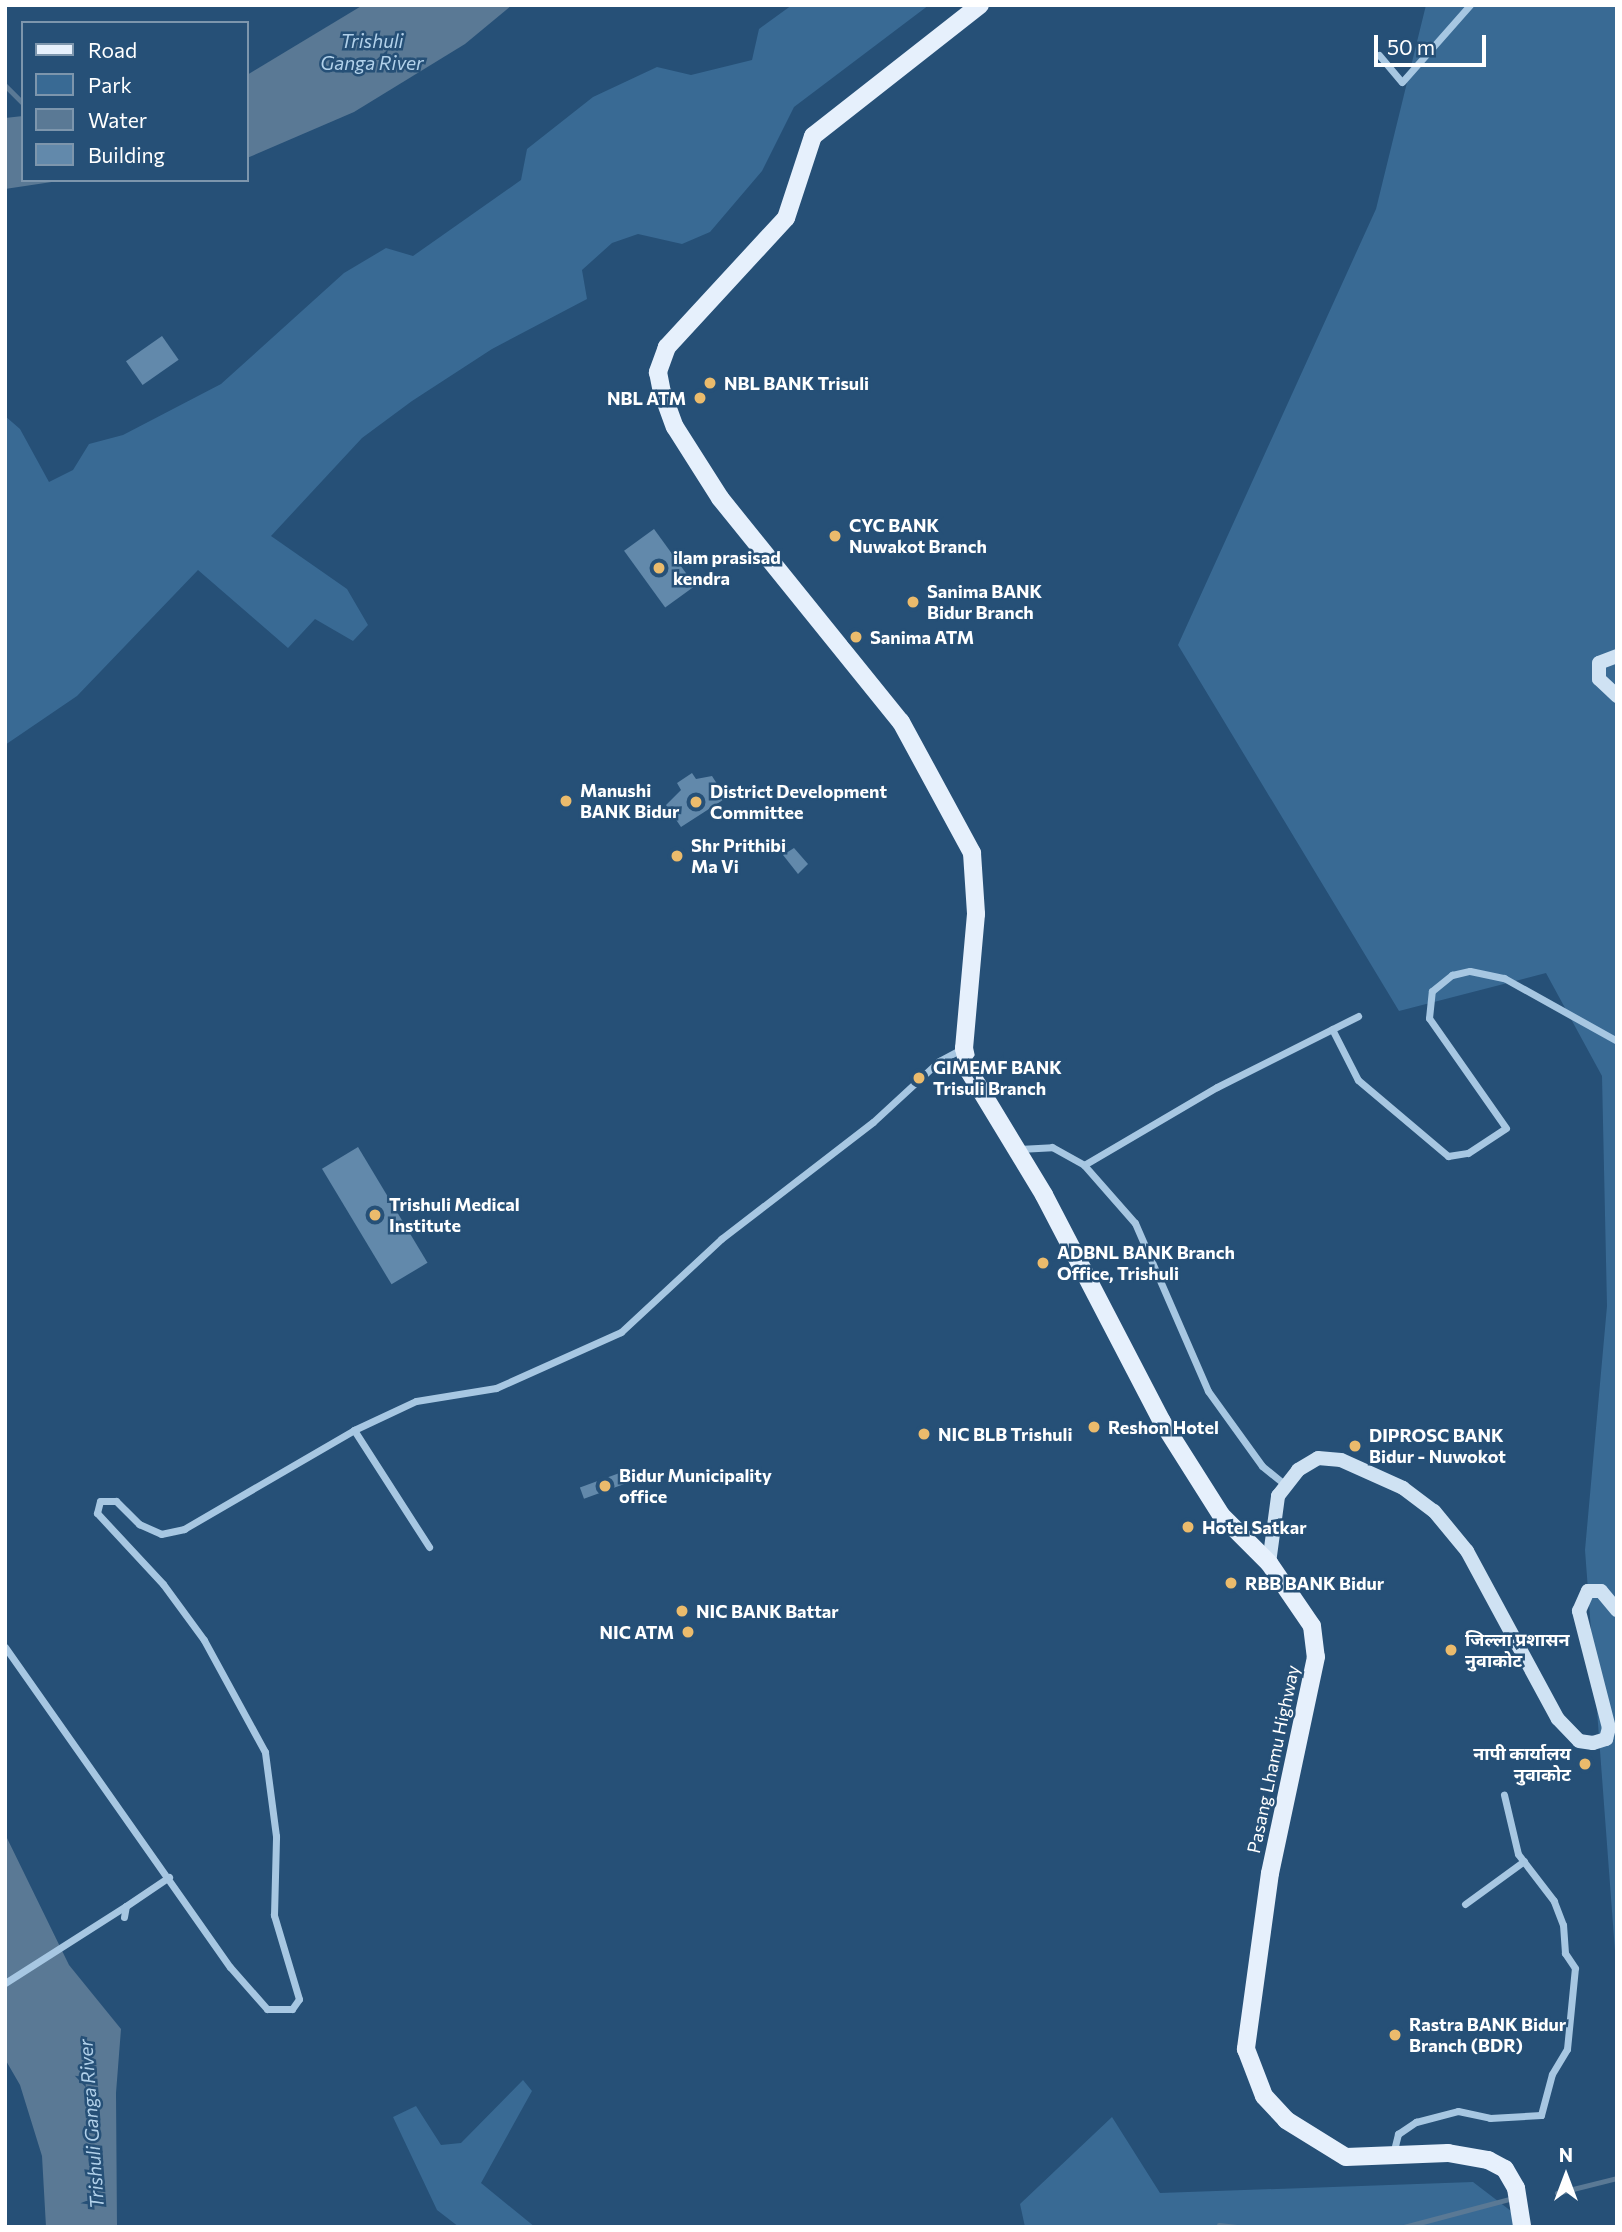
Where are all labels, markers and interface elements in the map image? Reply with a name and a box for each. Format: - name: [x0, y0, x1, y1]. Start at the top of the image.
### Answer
- legend: [21, 21, 248, 182]
- scale bar: [1377, 21, 1489, 65]
- water label: Trishuli Ganga River: [320, 30, 424, 74]
- text: 50 m: [1387, 34, 1435, 59]
- text: Road: [88, 37, 137, 62]
- text: Park: [88, 72, 132, 97]
- text: Water: [88, 107, 147, 132]
- text: Building: [88, 142, 165, 167]
- place label: NBL BANK Trisuli: [724, 372, 869, 394]
- marker: NBL BANK Trisuli: [702, 375, 718, 391]
- place label: NBL ATM: [607, 387, 686, 409]
- marker: NBL ATM: [692, 390, 708, 406]
- place label: CYC BANK Nuwakot Branch: [849, 515, 987, 558]
- marker: CYC BANK Nuwakot Branch: [827, 528, 843, 544]
- place label: ilam prasisad kendra: [673, 547, 781, 590]
- marker: ilam prasisad kendra: [651, 560, 667, 576]
- place label: Sanima BANK Bidur Branch: [927, 581, 1042, 624]
- marker: Sanima BANK Bidur Branch: [905, 594, 921, 610]
- place label: Sanima ATM: [870, 626, 974, 648]
- marker: Sanima ATM: [848, 629, 864, 645]
- place label: Manushi BANK Bidur: [580, 780, 679, 822]
- place label: District Development Committee: [710, 781, 887, 824]
- marker: Manushi BANK Bidur: [558, 793, 574, 809]
- marker: District Development Committee: [688, 794, 704, 810]
- place label: Shr Prithibi Ma Vi: [691, 835, 786, 878]
- marker: Shr Prithibi Ma Vi: [669, 848, 685, 864]
- place label: GIMEMF BANK Trisuli Branch: [933, 1057, 1062, 1100]
- marker: GIMEMF BANK Trisuli Branch: [911, 1070, 927, 1086]
- place label: Trishuli Medical Institute: [389, 1194, 520, 1236]
- marker: Trishuli Medical Institute: [367, 1207, 383, 1223]
- place label: ADBNL BANK Branch Office, Trishuli: [1057, 1242, 1235, 1284]
- marker: ADBNL BANK Branch Office, Trishuli: [1035, 1255, 1051, 1271]
- place label: Reshon Hotel: [1108, 1416, 1219, 1438]
- marker: Reshon Hotel: [1086, 1419, 1102, 1435]
- place label: NIC BLB Trishuli: [938, 1423, 1073, 1445]
- place label: DIPROSC BANK Bidur - Nuwokot: [1369, 1425, 1506, 1468]
- marker: NIC BLB Trishuli: [916, 1426, 932, 1442]
- marker: DIPROSC BANK Bidur - Nuwokot: [1347, 1438, 1363, 1454]
- place label: Bidur Municipality office: [619, 1465, 772, 1508]
- marker: Bidur Municipality office: [597, 1478, 613, 1494]
- place label: Hotel Satkar: [1202, 1516, 1307, 1538]
- marker: Hotel Satkar: [1180, 1519, 1196, 1535]
- place label: RBB BANK Bidur: [1245, 1572, 1384, 1594]
- marker: RBB BANK Bidur: [1223, 1575, 1239, 1591]
- place label: NIC BANK Battar: [696, 1600, 839, 1622]
- marker: NIC BANK Battar: [674, 1603, 690, 1619]
- place label: NIC ATM: [599, 1621, 674, 1643]
- marker: NIC ATM: [680, 1624, 696, 1640]
- place label: जिल्ला प्रशासन नुवाकोट: [1465, 1629, 1570, 1672]
- marker: जिल्ला प्रशासन नुवाकोट: [1443, 1642, 1459, 1658]
- street label: Pasang Lhamu Highway: [1242, 1663, 1304, 1855]
- place label: नापी कार्यालय नुवाकोट: [1473, 1743, 1571, 1786]
- marker: नापी कार्यालय नुवाकोट: [1577, 1756, 1593, 1772]
- place label: Rastra BANK Bidur Branch (BDR): [1409, 2014, 1566, 2056]
- marker: Rastra BANK Bidur Branch (BDR): [1387, 2027, 1403, 2043]
- water label: Trishuli Ganga River: [74, 2038, 108, 2210]
- north arrow: [1531, 2141, 1601, 2211]
- text: N: [1559, 2143, 1573, 2166]

